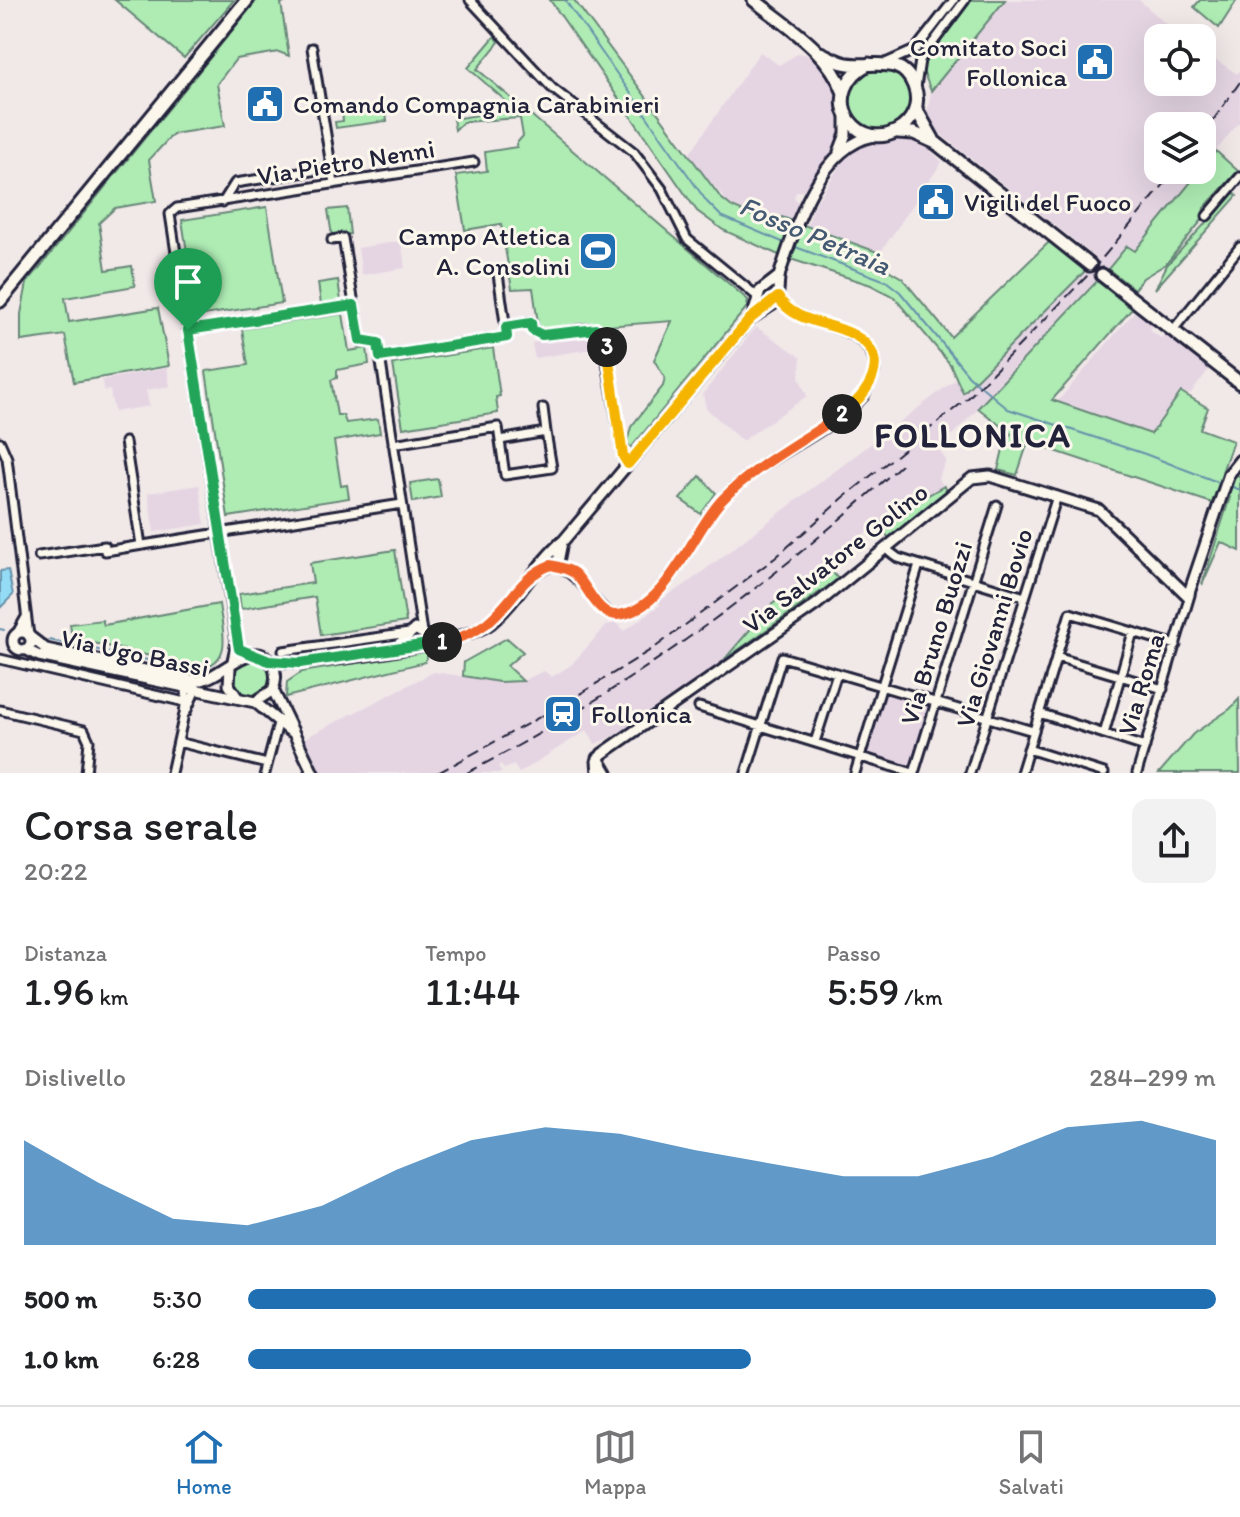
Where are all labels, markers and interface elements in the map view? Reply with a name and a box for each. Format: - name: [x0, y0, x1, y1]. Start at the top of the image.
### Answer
- map controls: [1144, 24, 1216, 184]
- button: locate: [1144, 24, 1216, 96]
- place label: Comitato Soci Follonica: [910, 31, 1067, 93]
- public building icon: Comitato Soci Follonica: [1074, 41, 1116, 83]
- public building icon: Comando Compagnia Carabinieri: [244, 83, 286, 125]
- place label: Comando Compagnia Carabinieri: [293, 88, 660, 120]
- button: layers: [1144, 112, 1216, 184]
- street label: Via Pietro Nenni: [255, 132, 437, 192]
- public building icon: Vigili del Fuoco: [915, 181, 957, 223]
- place label: Vigili del Fuoco: [964, 186, 1131, 218]
- water label: Fosso Petraia: [734, 188, 896, 282]
- place label: Campo Atletica A. Consolini: [398, 220, 570, 282]
- sports icon: Campo Atletica A. Consolini: [577, 230, 619, 272]
- pin: [154, 248, 222, 330]
- icon: arrive: [166, 260, 210, 304]
- pin: 3: [587, 327, 627, 367]
- text: 3: [601, 333, 613, 360]
- pin: 2: [822, 394, 862, 434]
- text: 2: [836, 400, 848, 427]
- district label: FOLLONICA: [874, 415, 1072, 456]
- street label: Via Salvatore Golino: [736, 476, 934, 640]
- street label: Via Giovanni Bovio: [949, 525, 1039, 731]
- street label: Via Bruno Buozzi: [893, 537, 979, 729]
- street label: Via Ugo Bassi: [58, 622, 212, 684]
- pin: 1: [422, 622, 462, 662]
- text: 1: [437, 628, 447, 655]
- street label: Via Roma: [1110, 629, 1172, 739]
- station icon: Follonica: [542, 693, 584, 735]
- place label: Follonica: [591, 698, 692, 730]
- text: Corsa serale: [24, 798, 258, 851]
- button: share: [1132, 799, 1216, 883]
- text: 20:22: [24, 855, 87, 887]
- text: Distanza: [24, 940, 107, 967]
- text: Tempo: [425, 940, 487, 967]
- text: Passo: [827, 940, 881, 967]
- text: 1.96: [24, 967, 94, 1015]
- text: 11:44: [425, 967, 520, 1015]
- text: 5:59: [827, 967, 899, 1015]
- text: km: [94, 984, 129, 1011]
- text: /km: [899, 984, 943, 1011]
- text: Dislivello: [24, 1061, 126, 1093]
- text: 284–299 m: [1089, 1061, 1216, 1093]
- text: 500 m: [24, 1283, 97, 1315]
- text: 5:30: [152, 1283, 202, 1315]
- text: 1.0 km: [24, 1343, 99, 1375]
- text: 6:28: [152, 1343, 200, 1375]
- tab: Home: [176, 1425, 232, 1500]
- tab: Mappa: [584, 1425, 646, 1500]
- tab: Salvati: [999, 1425, 1064, 1500]

